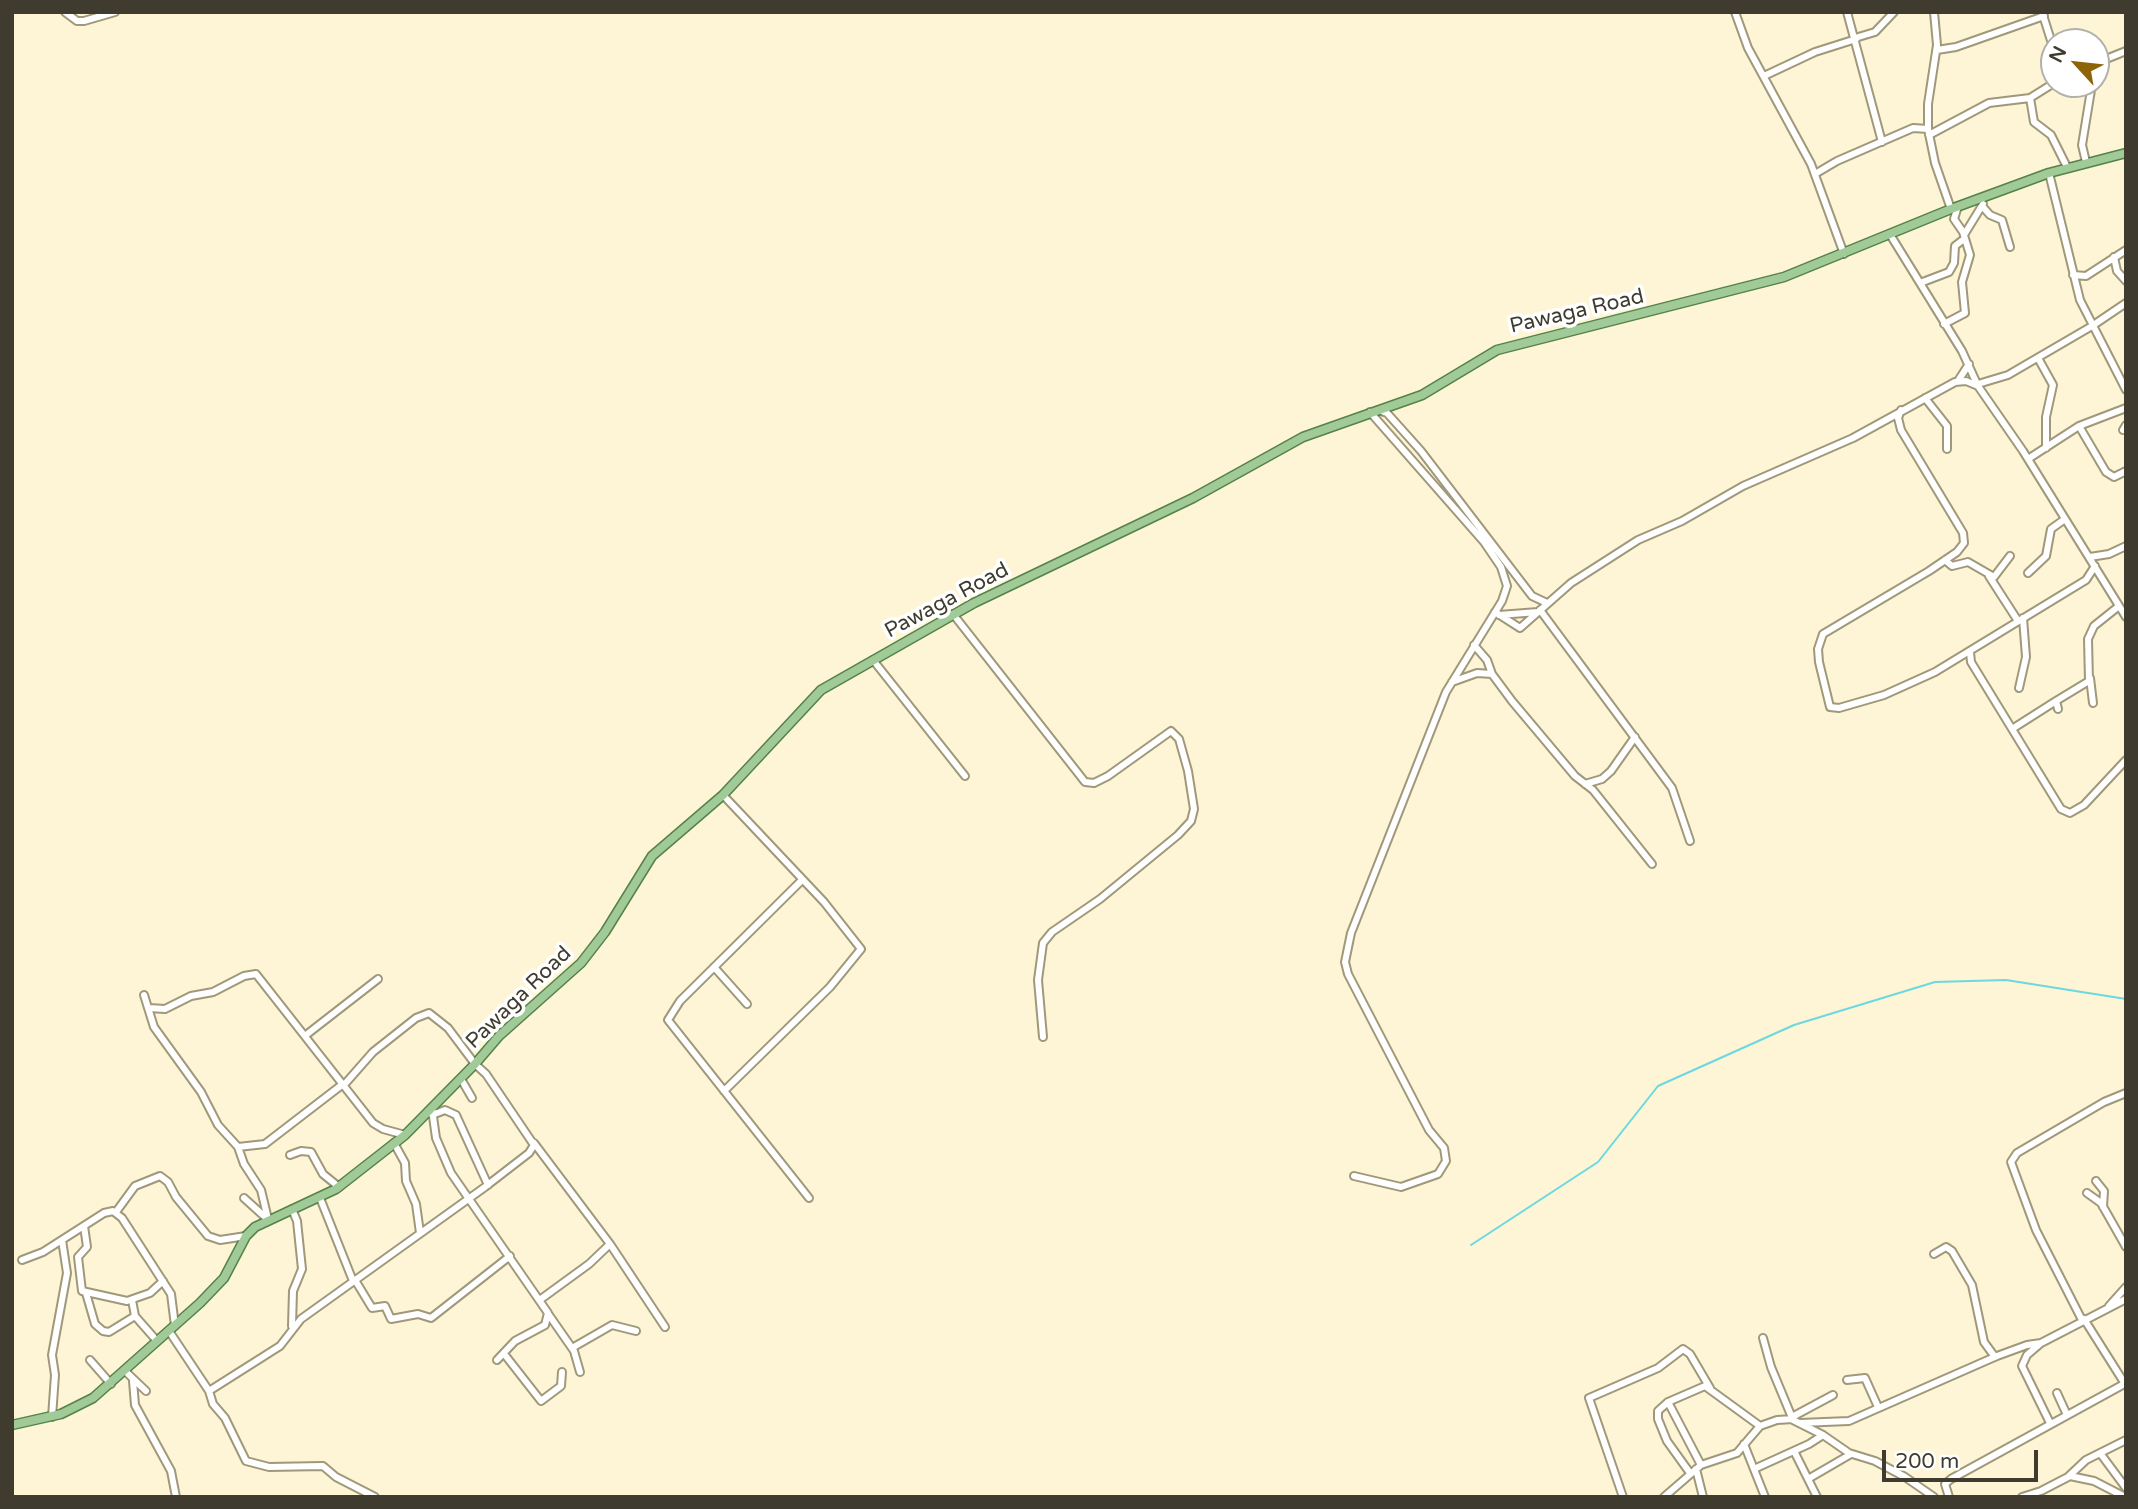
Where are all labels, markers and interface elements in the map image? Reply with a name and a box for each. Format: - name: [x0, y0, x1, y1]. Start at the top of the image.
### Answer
- north arrow: [2040, 28, 2110, 98]
- text: N: [2045, 43, 2071, 66]
- street label: Pawaga Road: [1508, 284, 1646, 340]
- street label: Pawaga Road: [881, 558, 1013, 644]
- street label: Pawaga Road: [461, 941, 577, 1055]
- scale bar: [1886, 1436, 2042, 1480]
- text: 200 m: [1895, 1449, 1959, 1474]

